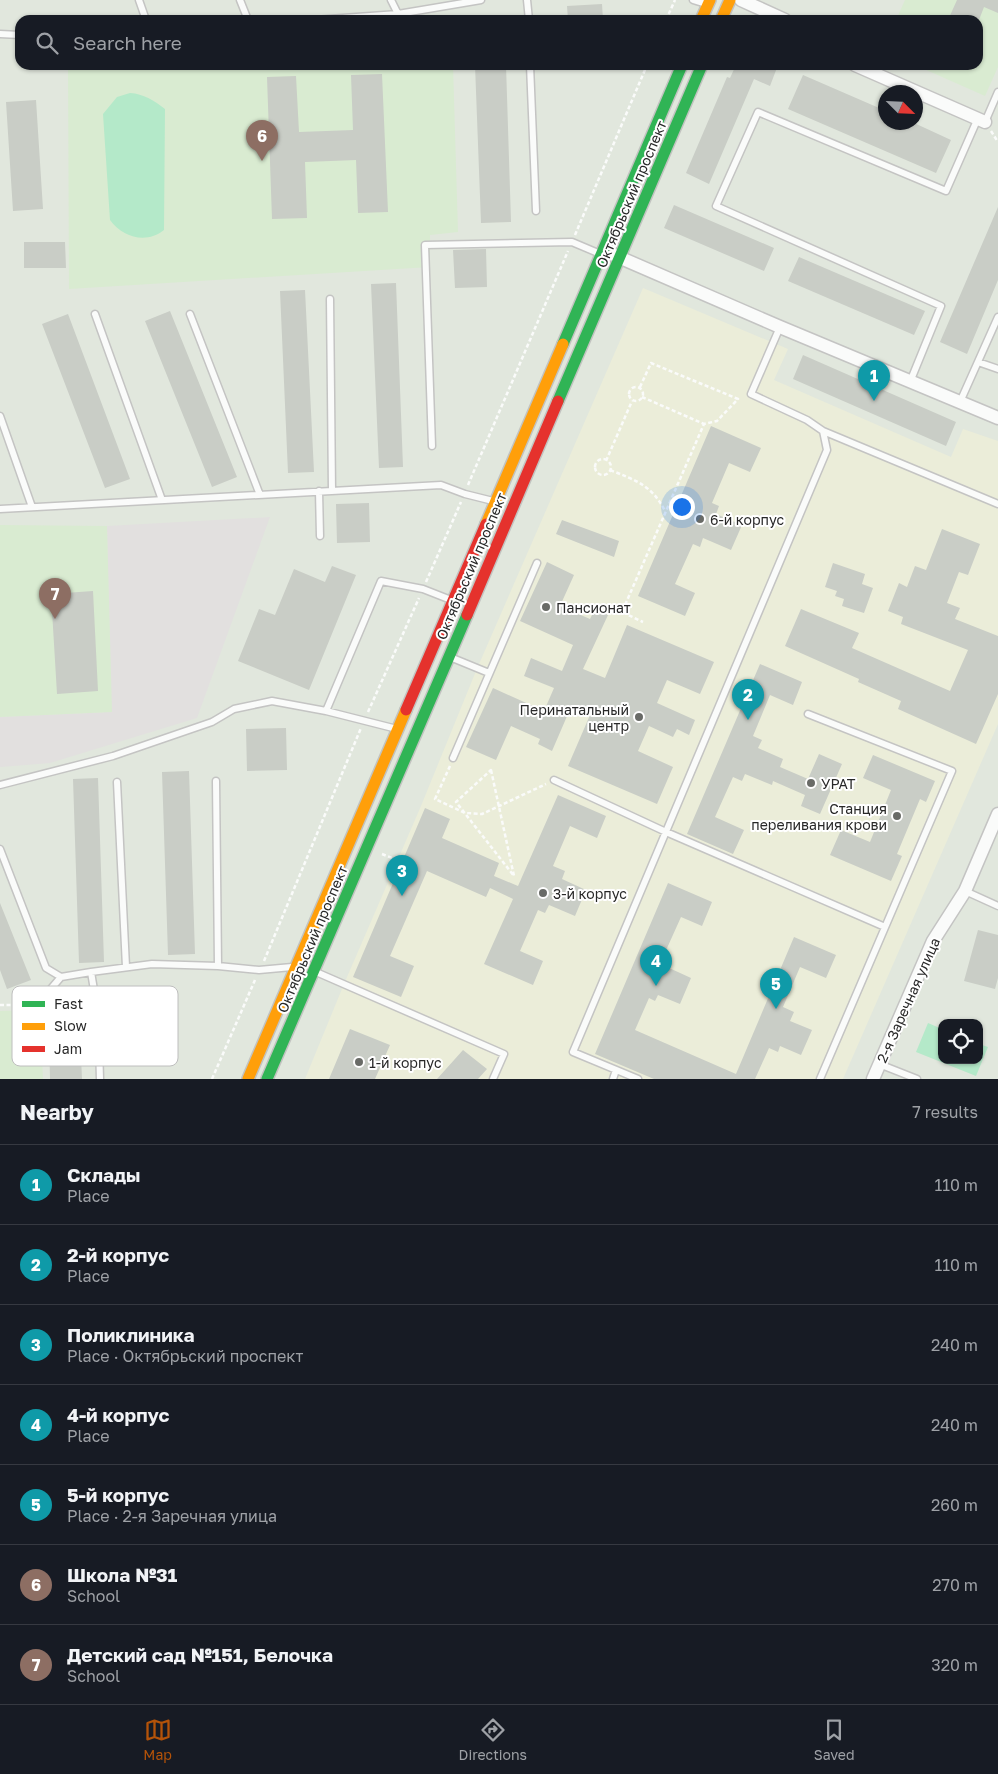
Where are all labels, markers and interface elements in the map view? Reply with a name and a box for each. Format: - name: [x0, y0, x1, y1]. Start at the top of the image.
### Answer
- search box: [15, 15, 983, 70]
- icon: search: [33, 29, 61, 57]
- text: Search here: [73, 31, 182, 54]
- north arrow: [878, 85, 923, 130]
- street label: Октябрьский проспект: [592, 118, 670, 270]
- pin: 6: [246, 120, 278, 161]
- pin: 1: [858, 360, 890, 401]
- street label: Октябрьский проспект: [432, 490, 510, 642]
- your location: [669, 494, 695, 520]
- place label: 6-й корпус: [710, 511, 785, 528]
- marker: 6-й корпус: [694, 513, 706, 525]
- pin: 7: [39, 578, 71, 619]
- place label: Пансионат: [556, 599, 631, 616]
- marker: Пансионат: [540, 601, 552, 613]
- pin: 2: [732, 679, 764, 720]
- place label: Перинатальный центр: [520, 701, 629, 734]
- marker: Перинатальный центр: [633, 711, 645, 723]
- place label: УРАТ: [821, 775, 856, 792]
- marker: УРАТ: [805, 777, 817, 789]
- place label: Станция переливания крови: [751, 800, 887, 833]
- marker: Станция переливания крови: [891, 810, 903, 822]
- pin: 3: [386, 855, 418, 896]
- street label: Октябрьский проспект: [273, 863, 351, 1015]
- place label: 3-й корпус: [553, 885, 627, 902]
- marker: 3-й корпус: [537, 887, 549, 899]
- street label: 2-я Заречная улица: [873, 935, 943, 1065]
- pin: 4: [640, 945, 672, 986]
- pin: 5: [760, 968, 792, 1009]
- legend: [12, 986, 178, 1066]
- text: Fast: [54, 995, 83, 1012]
- text: Slow: [54, 1017, 87, 1034]
- map controls: [938, 1019, 983, 1064]
- button: locate: [938, 1019, 983, 1064]
- text: Jam: [54, 1040, 82, 1057]
- place label: 1-й корпус: [369, 1054, 442, 1071]
- marker: 1-й корпус: [353, 1056, 365, 1068]
- text: Nearby: [20, 1099, 94, 1125]
- text: 7 results: [912, 1102, 978, 1122]
- text: Склады: [67, 1163, 140, 1186]
- text: 1: [32, 1175, 40, 1195]
- text: 110 m: [934, 1175, 978, 1195]
- text: Place: [67, 1186, 110, 1206]
- text: 2-й корпус: [67, 1243, 169, 1266]
- text: 2: [31, 1255, 41, 1275]
- text: 110 m: [934, 1255, 978, 1275]
- text: Place: [67, 1266, 110, 1286]
- text: Поликлиника: [67, 1323, 195, 1346]
- text: 3: [31, 1335, 41, 1355]
- text: 240 m: [931, 1335, 978, 1355]
- text: Place · Октябрьский проспект: [67, 1346, 303, 1366]
- text: 4-й корпус: [67, 1403, 170, 1426]
- text: 4: [31, 1415, 41, 1435]
- text: 240 m: [931, 1415, 978, 1435]
- text: Place: [67, 1426, 110, 1446]
- text: 5-й корпус: [67, 1483, 169, 1506]
- text: 5: [31, 1495, 41, 1515]
- text: 260 m: [931, 1495, 978, 1515]
- text: Place · 2-я Заречная улица: [67, 1506, 277, 1526]
- text: Школа №31: [67, 1563, 177, 1586]
- text: 6: [31, 1575, 41, 1595]
- text: 270 m: [932, 1575, 978, 1595]
- text: School: [67, 1586, 120, 1606]
- text: Детский сад №151, Белочка: [67, 1643, 333, 1666]
- text: 7: [32, 1655, 40, 1675]
- text: 320 m: [931, 1655, 978, 1675]
- text: School: [67, 1666, 120, 1686]
- tab: Map: [143, 1716, 172, 1763]
- tab: Directions: [459, 1716, 527, 1763]
- tab: Saved: [814, 1716, 855, 1763]

